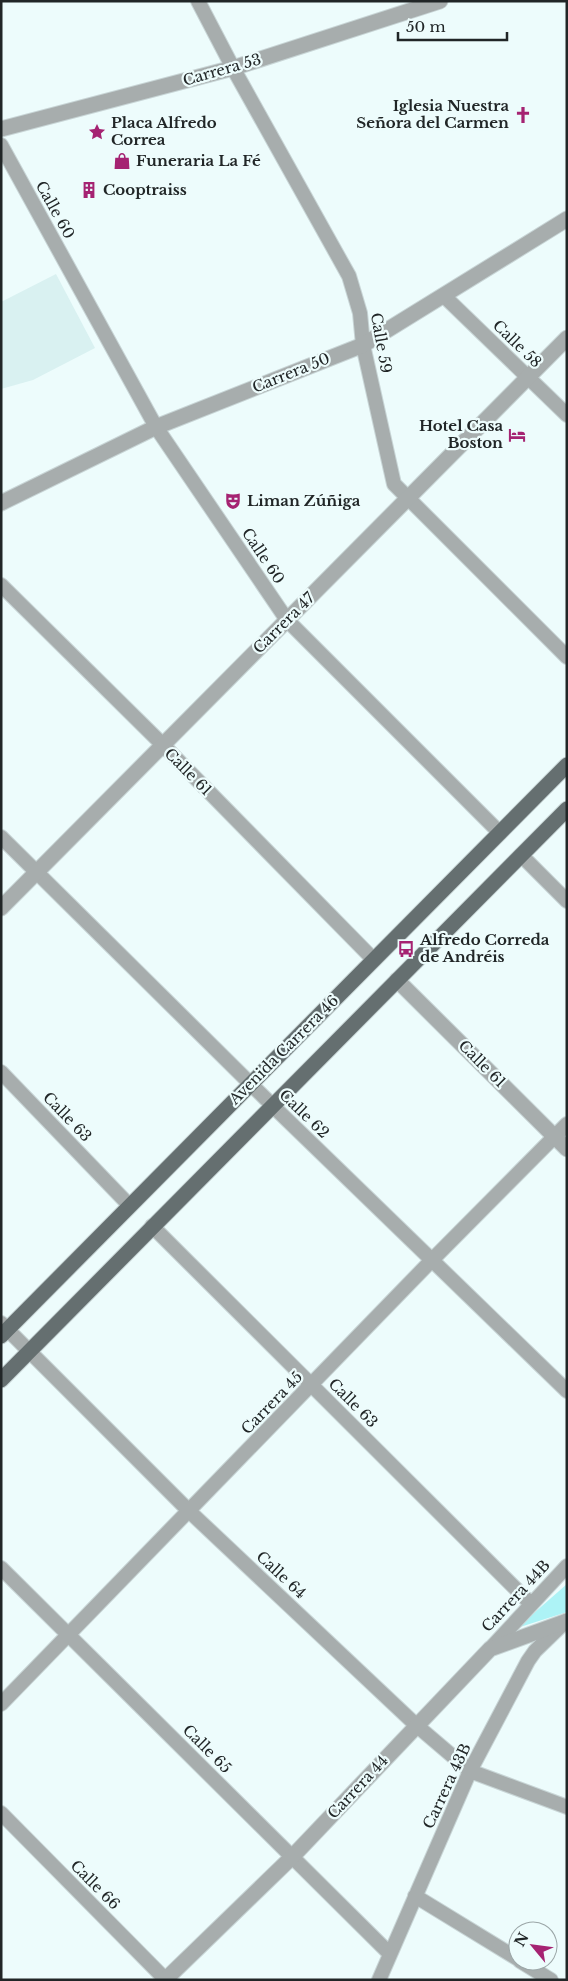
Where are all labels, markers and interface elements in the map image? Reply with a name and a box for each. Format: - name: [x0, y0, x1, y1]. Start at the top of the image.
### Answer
- scale bar: [398, 10, 507, 42]
- text: 50 m: [406, 17, 446, 36]
- street label: Carrera 53: [181, 49, 263, 90]
- place label: Iglesia Nuestra Señora del Carmen: [356, 96, 509, 132]
- church icon: Iglesia Nuestra Señora del Carmen: [513, 105, 533, 125]
- place label: Placa Alfredo Correa: [111, 113, 217, 149]
- place icon: Placa Alfredo Correa: [87, 122, 107, 142]
- shop icon: Funeraria La Fé: [112, 151, 132, 171]
- place label: Funeraria La Fé: [136, 151, 261, 170]
- street label: Calle 60: [32, 177, 79, 242]
- building icon: Cooptraiss: [79, 180, 99, 200]
- place label: Cooptraiss: [103, 180, 187, 199]
- street label: Calle 59: [367, 311, 396, 375]
- street label: Calle 58: [489, 316, 546, 372]
- street label: Carrera 50: [249, 348, 332, 397]
- place label: Hotel Casa Boston: [419, 416, 503, 452]
- hotel icon: Hotel Casa Boston: [507, 425, 527, 445]
- theatre icon: Liman Zúñiga: [223, 491, 243, 511]
- place label: Liman Zúñiga: [247, 491, 361, 510]
- street label: Calle 60: [238, 524, 289, 587]
- street label: Carrera 47: [249, 588, 319, 657]
- street label: Calle 61: [161, 744, 216, 799]
- place label: Alfredo Correda de Andréis: [419, 930, 550, 966]
- bus stop icon: Alfredo Correda de Andréis: [396, 939, 416, 959]
- street label: Avenida Carrera 46: [224, 991, 342, 1109]
- street label: Calle 61: [455, 1036, 510, 1091]
- street label: Calle 62: [275, 1085, 333, 1142]
- street label: Calle 63: [39, 1088, 96, 1146]
- street label: Carrera 45: [237, 1367, 306, 1438]
- street label: Calle 63: [325, 1374, 382, 1431]
- street label: Calle 64: [252, 1547, 310, 1603]
- street label: Carrera 44B: [477, 1556, 554, 1636]
- street label: Calle 65: [179, 1720, 236, 1777]
- street label: Carrera 43B: [418, 1740, 475, 1832]
- street label: Carrera 44: [323, 1751, 392, 1822]
- street label: Calle 66: [67, 1856, 124, 1913]
- north arrow: [508, 1921, 558, 1971]
- text: N: [511, 1930, 533, 1950]

